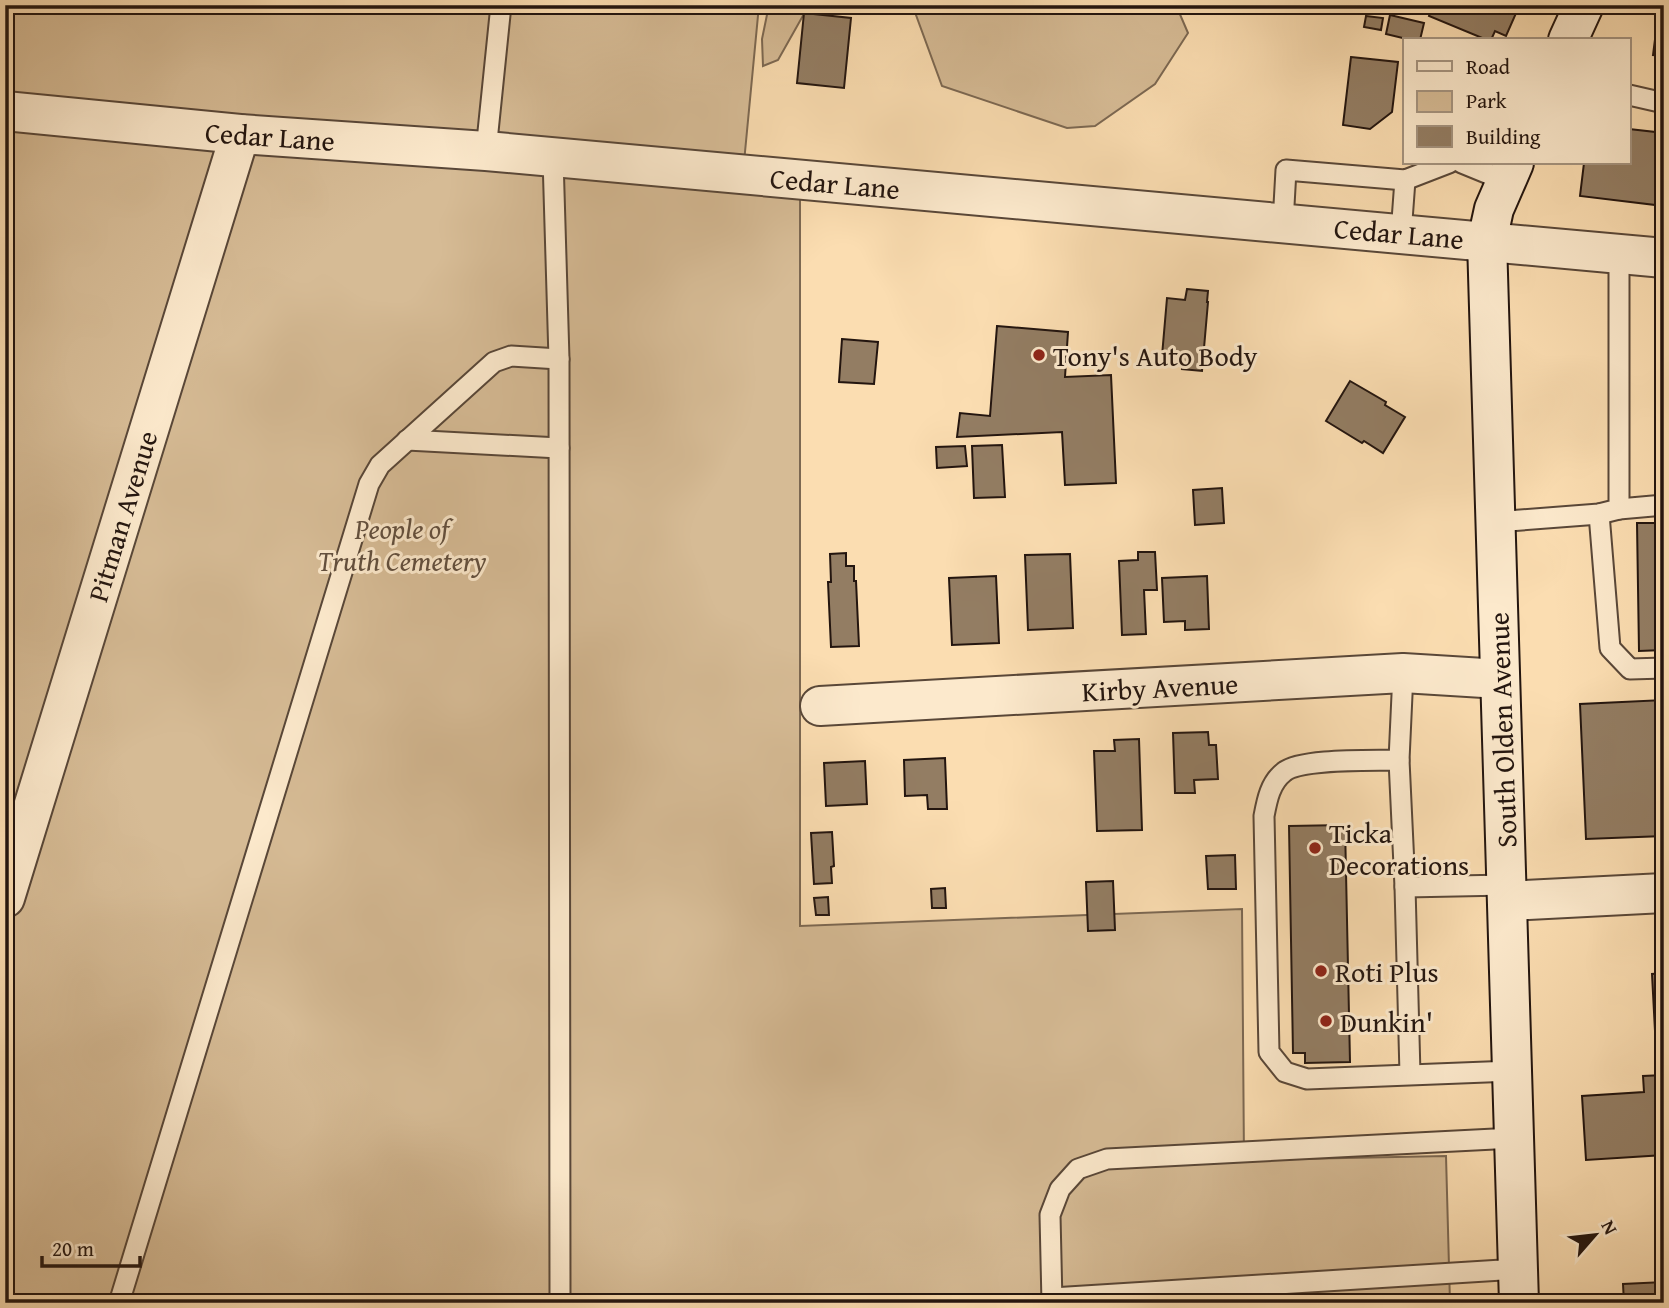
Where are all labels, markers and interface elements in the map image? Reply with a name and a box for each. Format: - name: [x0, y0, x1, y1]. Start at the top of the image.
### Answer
- legend: [1403, 38, 1630, 164]
- text: Road: [1466, 51, 1511, 82]
- text: Park: [1466, 85, 1507, 116]
- street label: Cedar Lane: [204, 111, 336, 161]
- text: Building: [1466, 121, 1541, 152]
- street label: Cedar Lane: [768, 157, 902, 209]
- street label: Cedar Lane: [1332, 207, 1466, 259]
- place label: Tony's Auto Body: [1053, 335, 1258, 376]
- marker: Tony's Auto Body: [1031, 347, 1047, 363]
- street label: Pitman Avenue: [77, 425, 167, 607]
- park label: People of Truth Cemetery: [318, 508, 486, 581]
- street label: South Olden Avenue: [1477, 611, 1527, 849]
- street label: Kirby Avenue: [1081, 662, 1239, 712]
- place label: Ticka Decorations: [1329, 812, 1469, 885]
- marker: Ticka Decorations: [1307, 840, 1323, 856]
- place label: Roti Plus: [1335, 951, 1439, 992]
- marker: Roti Plus: [1313, 963, 1329, 979]
- place label: Dunkin': [1340, 1001, 1433, 1042]
- marker: Dunkin': [1318, 1013, 1334, 1029]
- north arrow: [1560, 1200, 1630, 1270]
- text: N: [1595, 1215, 1625, 1239]
- scale bar: [42, 1224, 140, 1268]
- text: 20 m: [52, 1233, 94, 1264]

